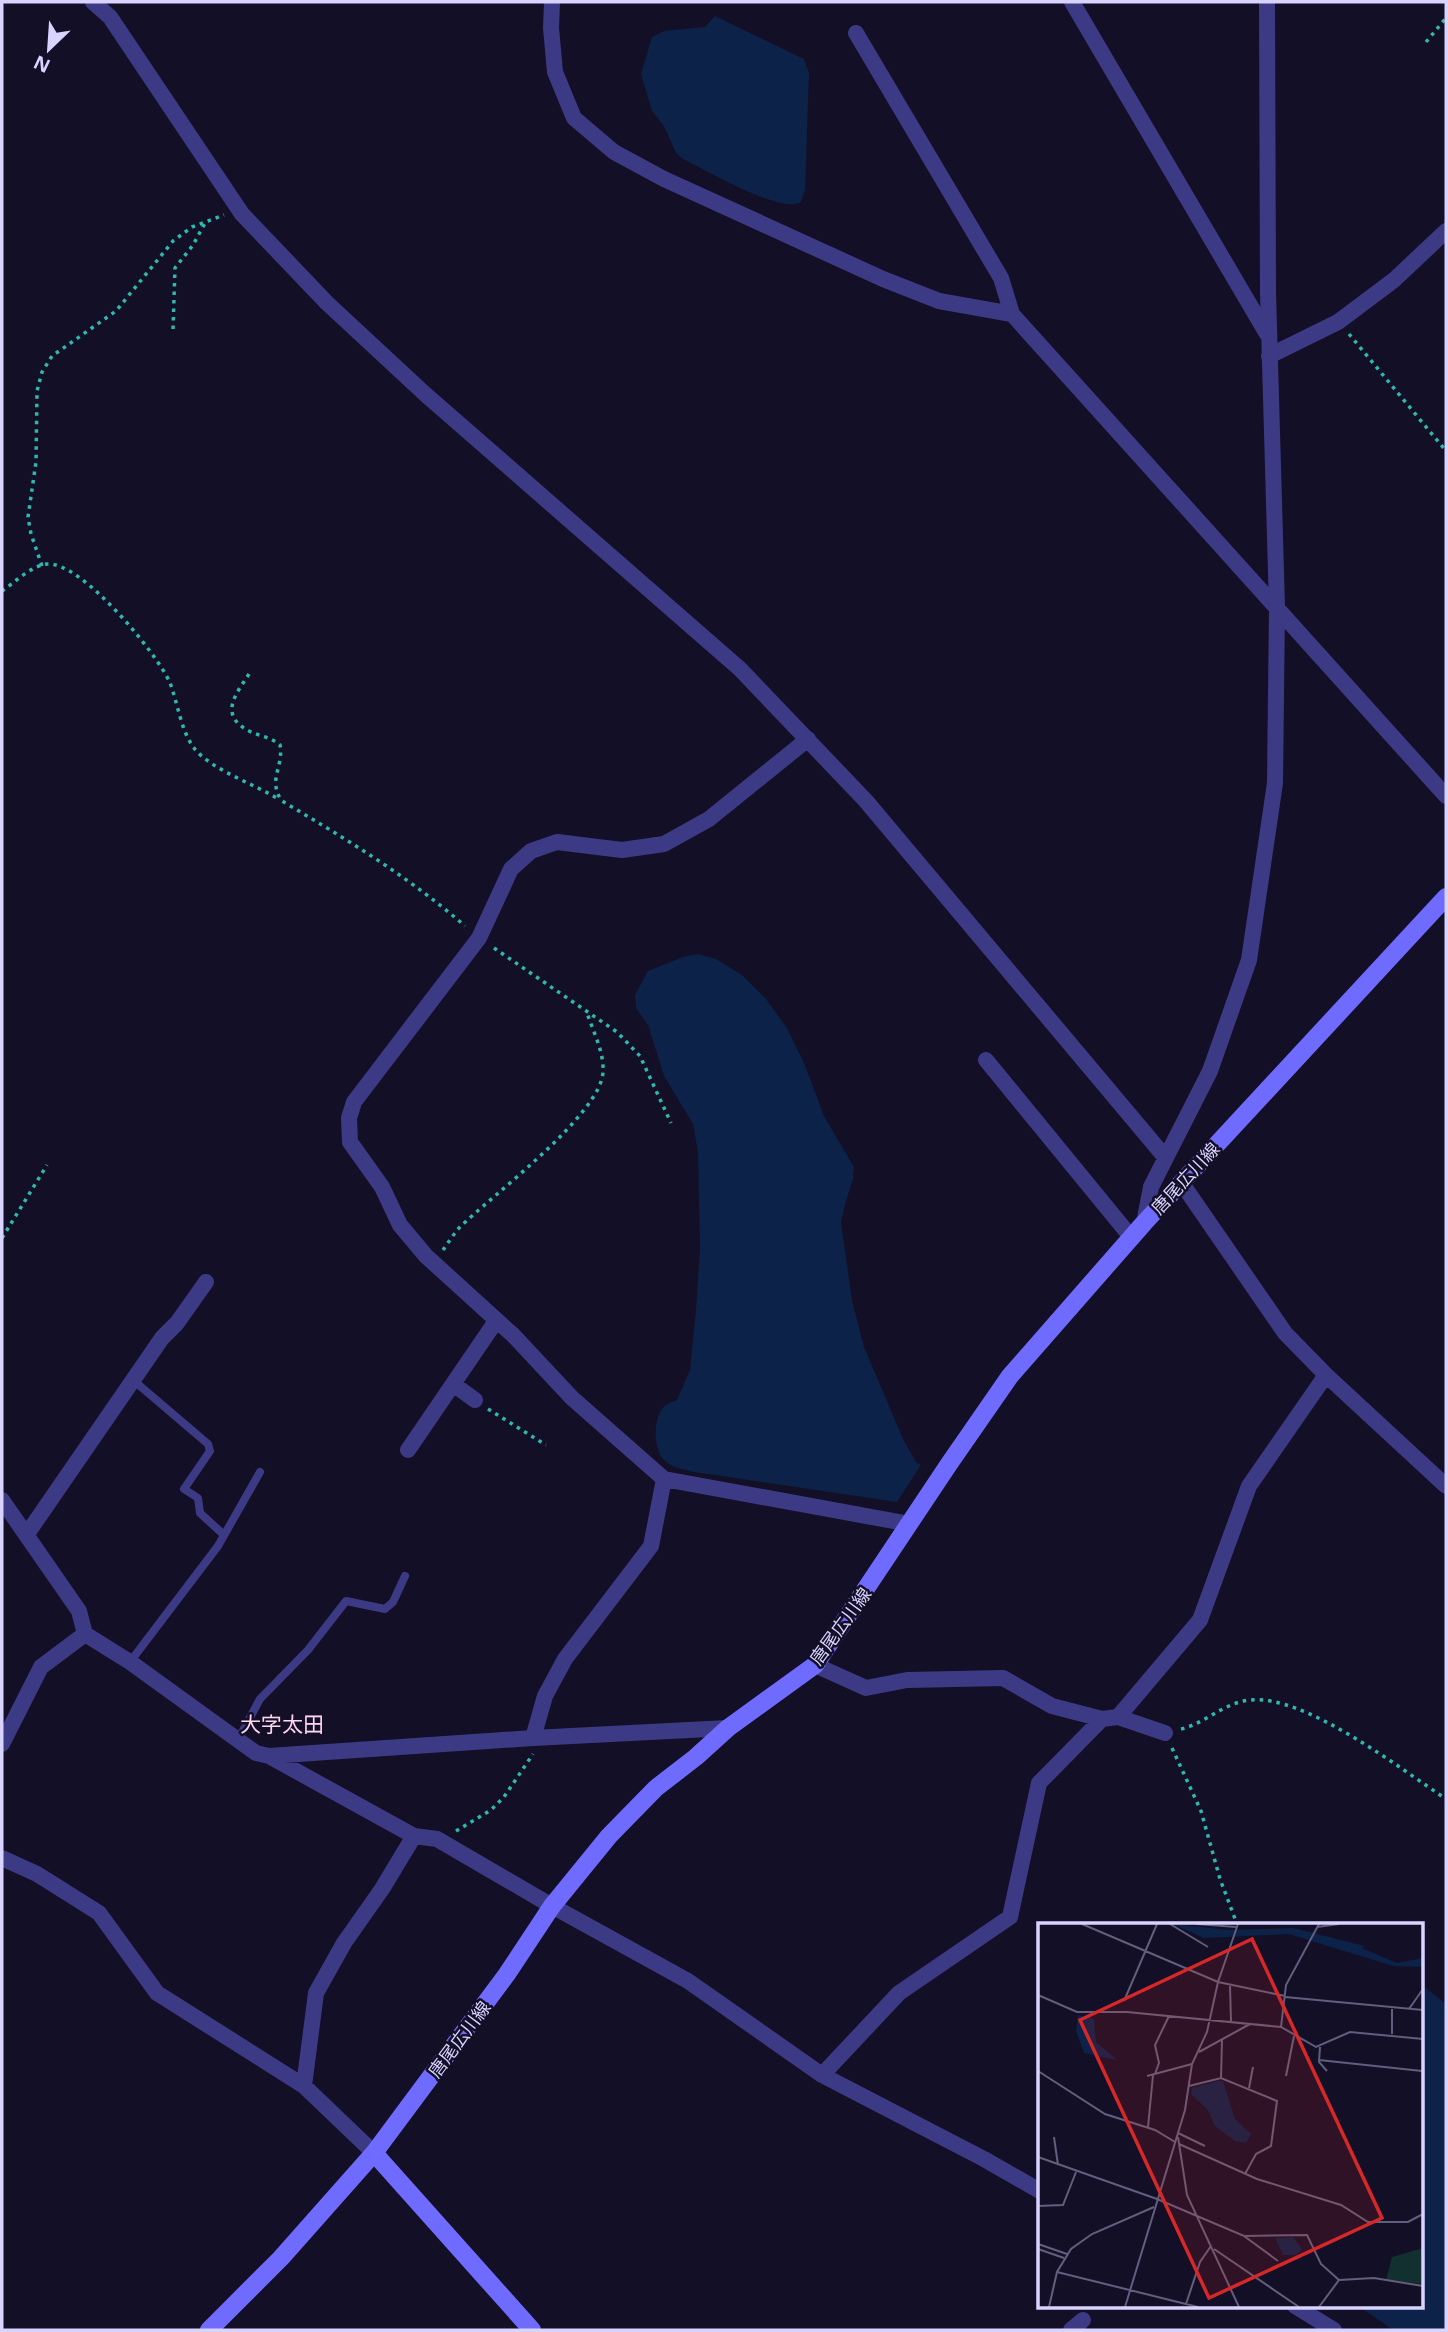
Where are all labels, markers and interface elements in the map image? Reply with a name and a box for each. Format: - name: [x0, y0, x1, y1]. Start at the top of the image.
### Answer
- north arrow: [14, 14, 84, 84]
- text: N: [29, 49, 54, 79]
- street label: 唐尾広川線: [1146, 1137, 1224, 1219]
- street label: 唐尾広川線: [804, 1583, 876, 1669]
- district label: 大字太田: [240, 1710, 324, 1738]
- inset map: [1038, 1923, 1424, 2308]
- street label: 唐尾広川線: [422, 1996, 496, 2082]

